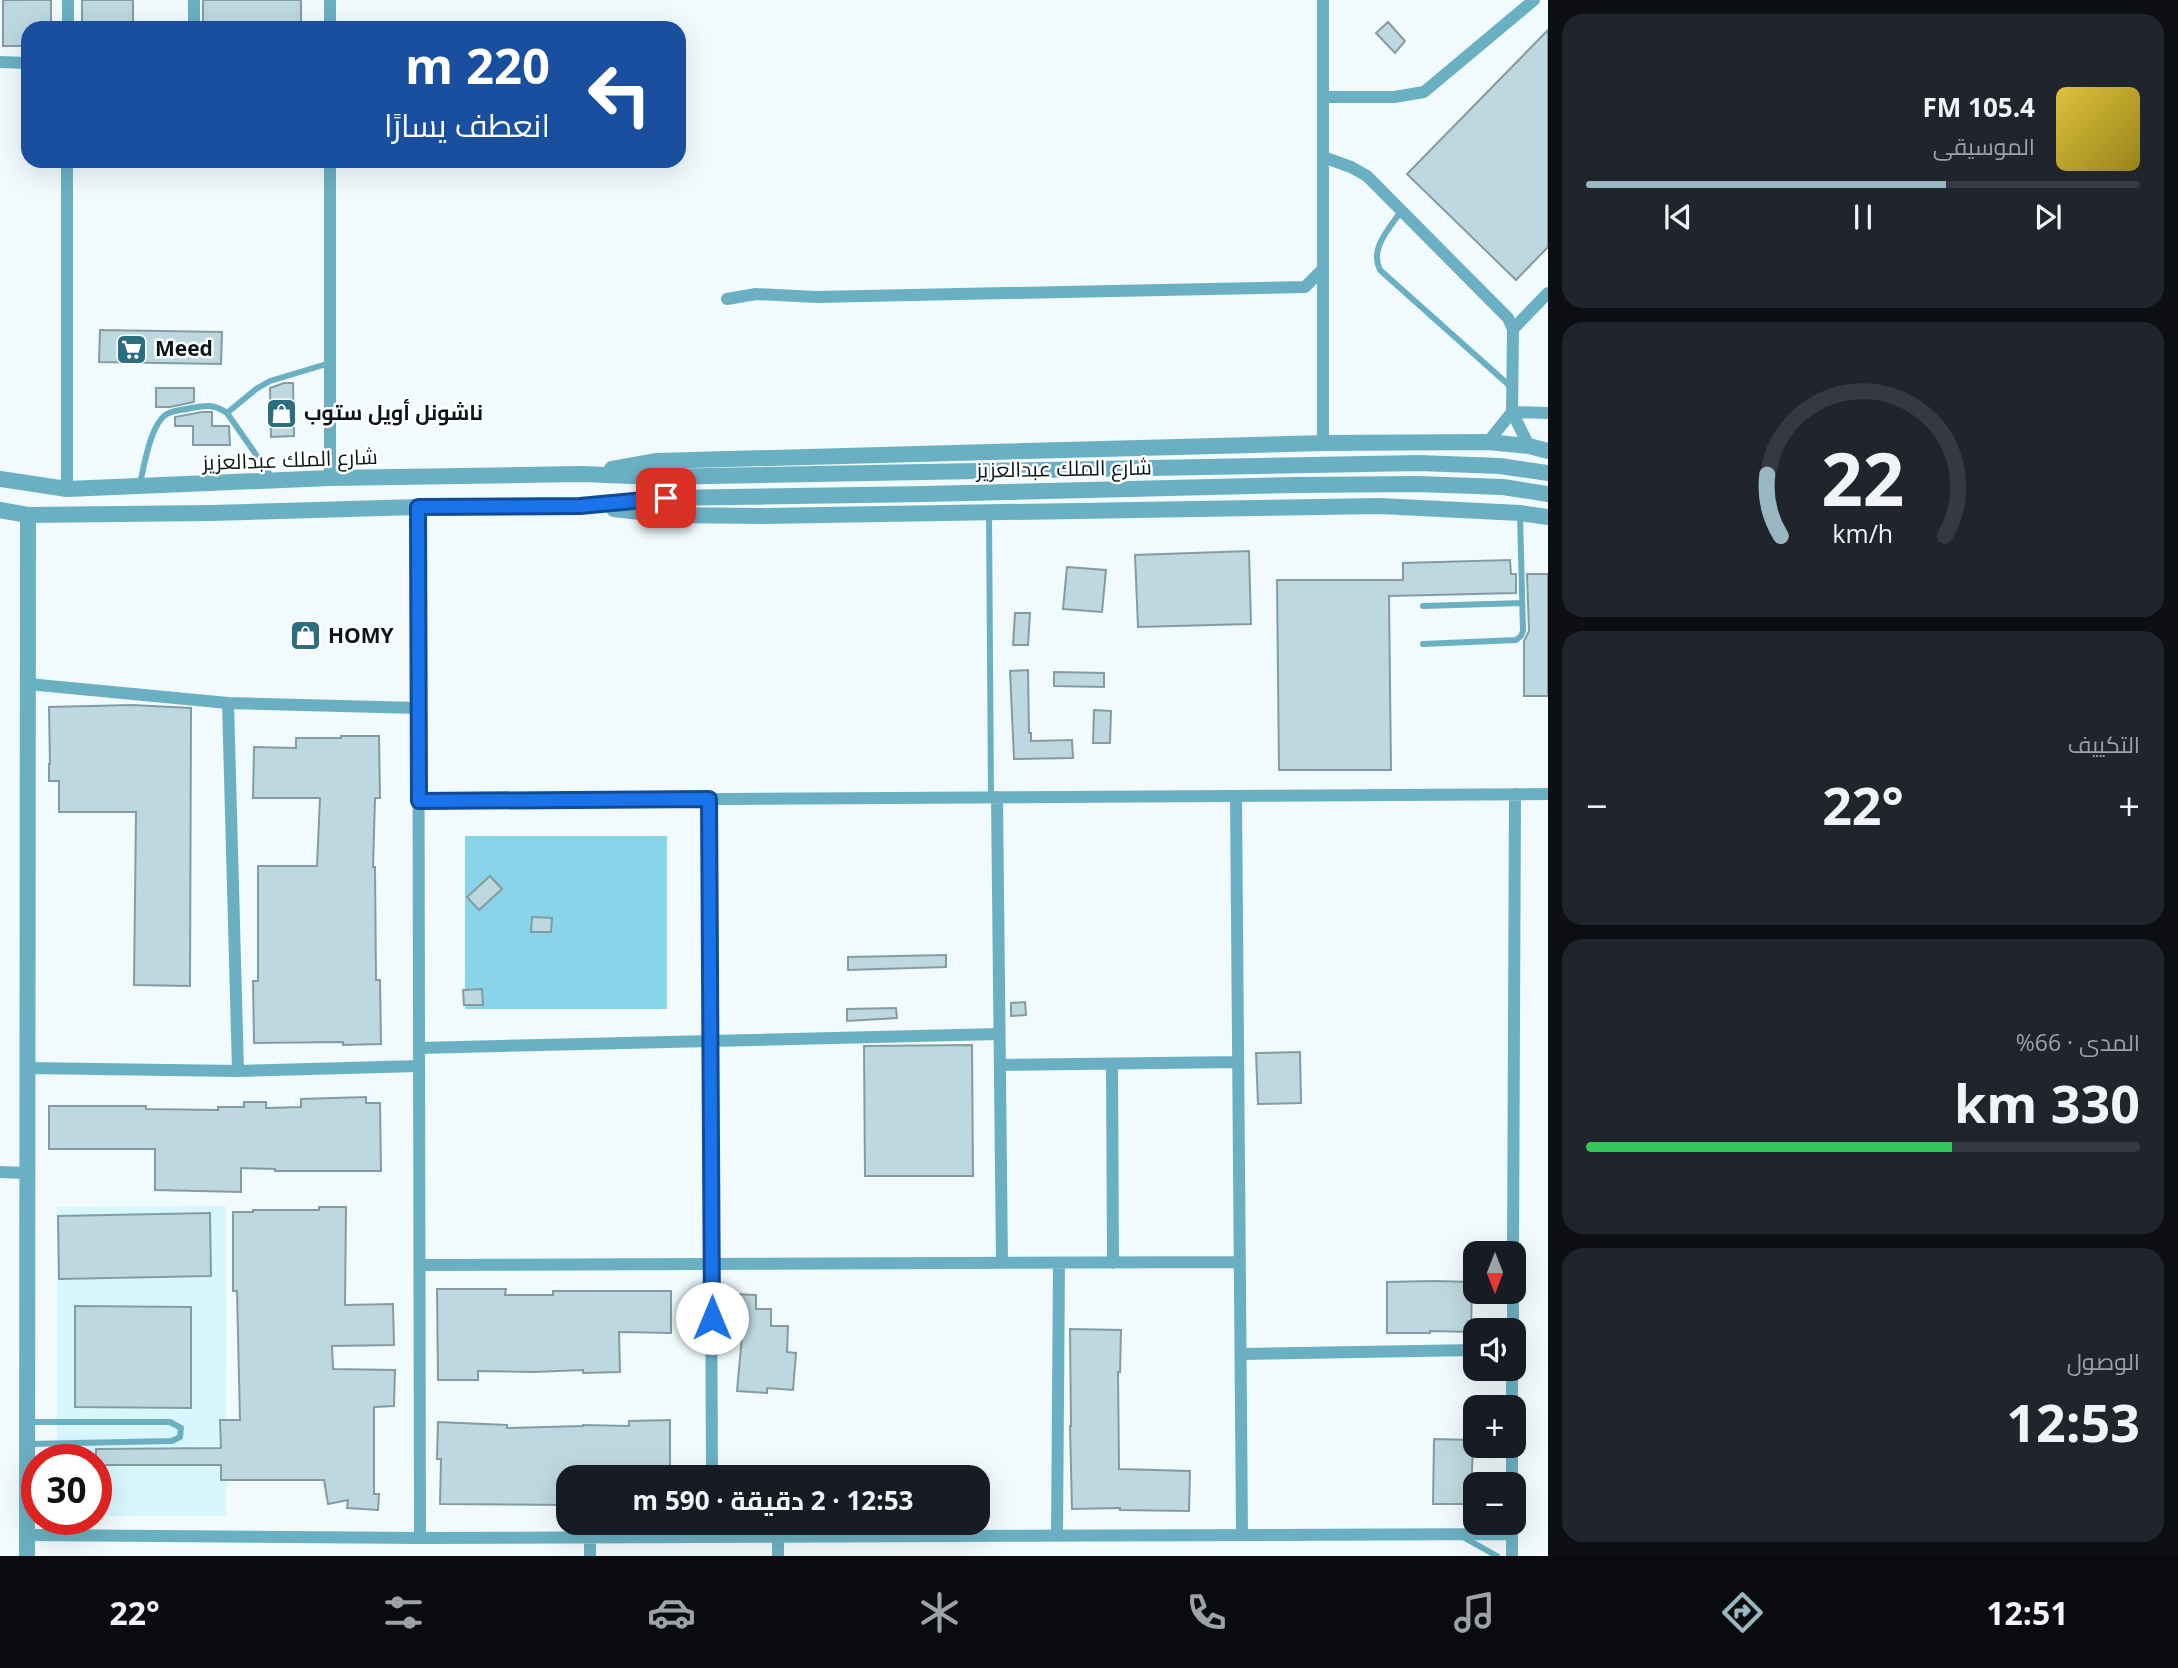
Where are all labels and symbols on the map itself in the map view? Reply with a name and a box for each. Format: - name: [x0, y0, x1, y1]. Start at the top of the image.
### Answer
- supermarket icon: Meed: [115, 332, 149, 366]
- place label: Meed: [155, 334, 213, 362]
- shop icon: ناشونل أويل ستوب: [264, 396, 298, 430]
- place label: ناشونل أويل ستوب: [304, 398, 483, 426]
- street label: شارع الملك عبدالعزيز: [201, 442, 378, 477]
- street label: شارع الملك عبدالعزيز: [975, 452, 1152, 485]
- pin: [636, 468, 696, 528]
- shop icon: HOMY: [288, 619, 322, 653]
- place label: HOMY: [328, 621, 395, 649]
- north arrow: [1463, 1241, 1526, 1304]
- position arrow: [675, 1281, 749, 1355]
- speed limit sign: 30: [21, 1444, 112, 1535]

